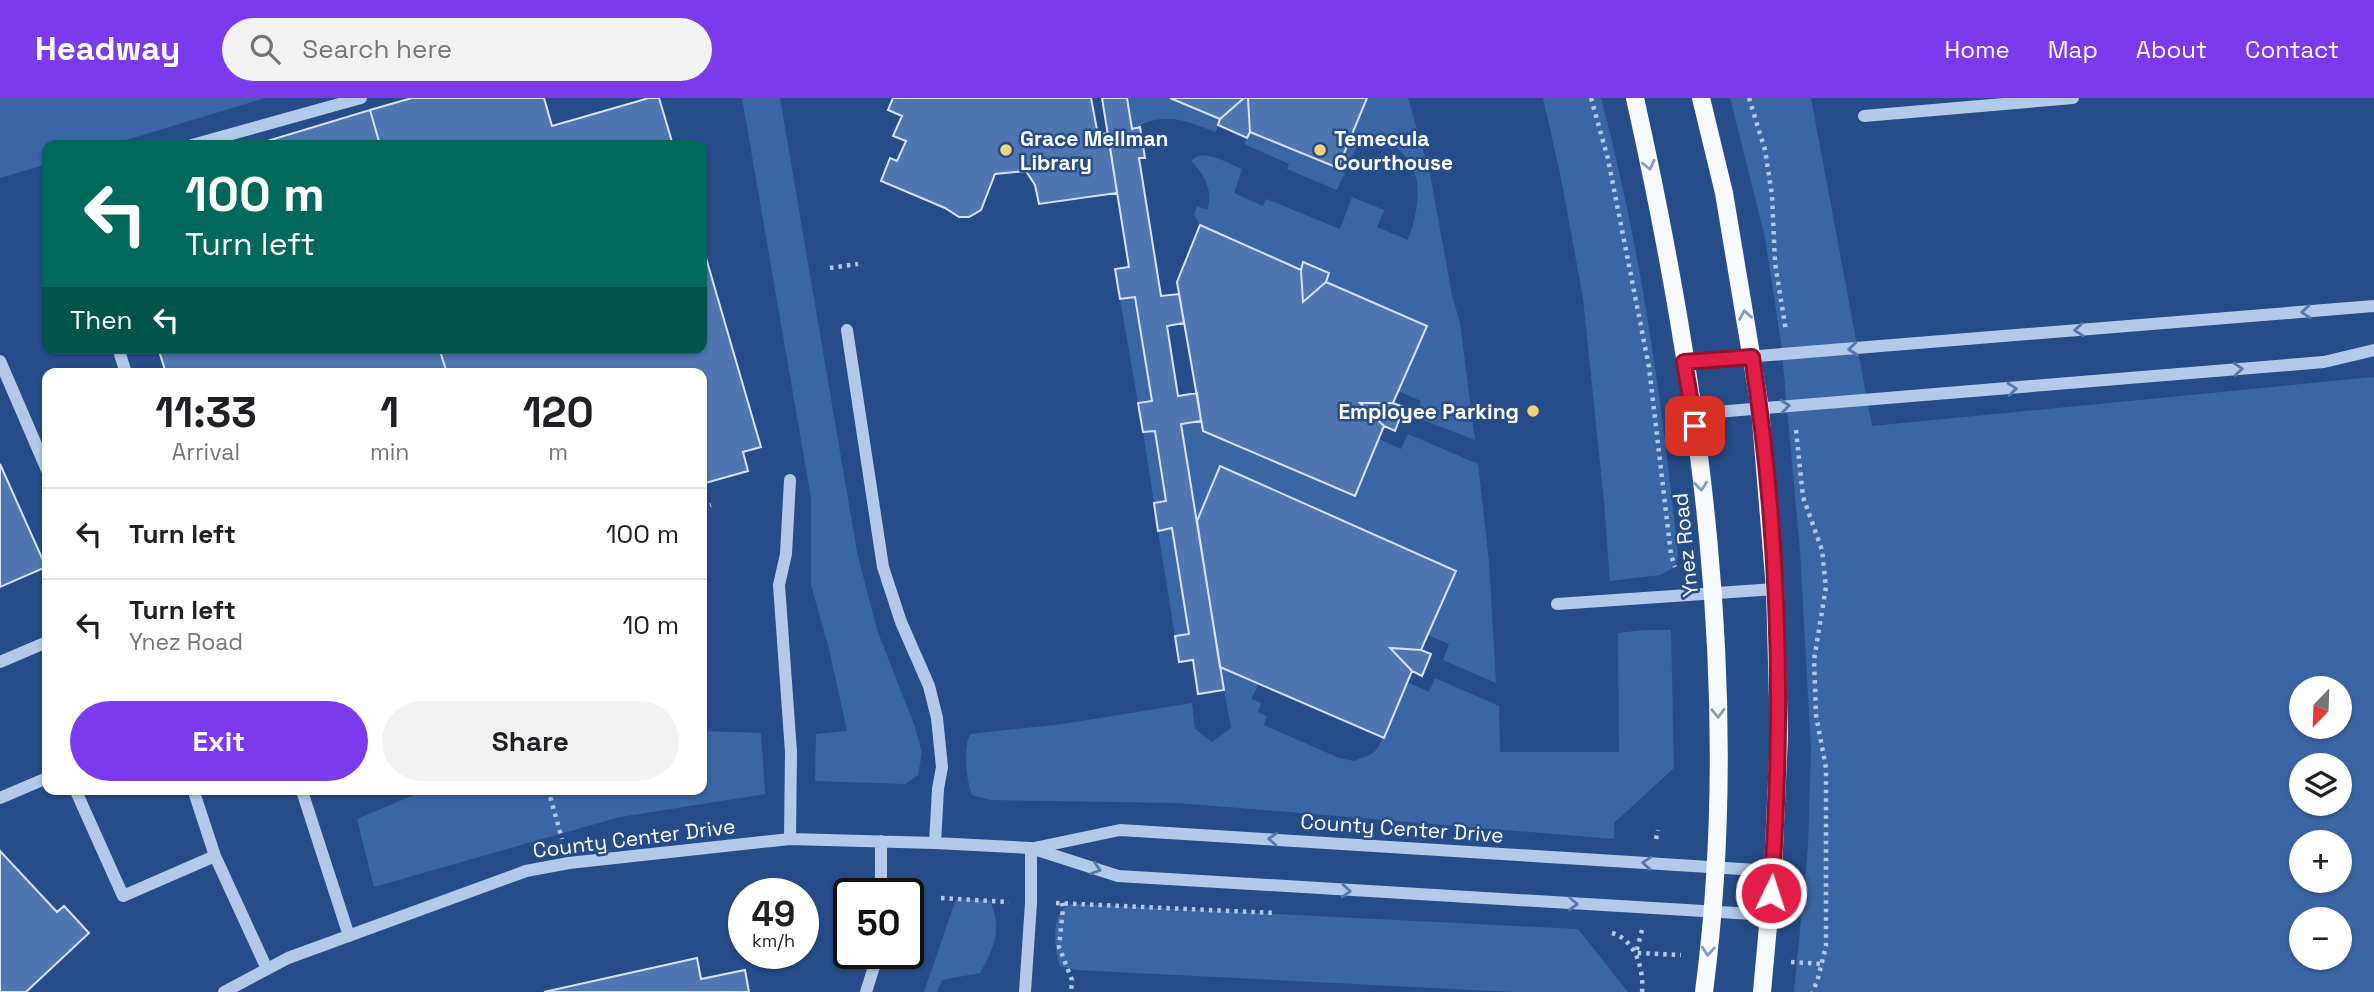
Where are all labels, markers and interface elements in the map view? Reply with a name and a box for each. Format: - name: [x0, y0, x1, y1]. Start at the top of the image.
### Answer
- search box: [222, 18, 712, 81]
- text: Headway: [35, 28, 180, 70]
- icon: search: [246, 30, 284, 68]
- text: Search here: [302, 32, 452, 66]
- text: Home: [1944, 34, 2010, 65]
- text: Map: [2048, 34, 2098, 65]
- text: About: [2136, 34, 2207, 65]
- text: Contact: [2245, 34, 2339, 65]
- place label: Grace Mellman Library: [1020, 125, 1168, 176]
- place label: Temecula Courthouse: [1334, 125, 1453, 176]
- marker: Grace Mellman Library: [998, 142, 1014, 158]
- marker: Temecula Courthouse: [1312, 142, 1328, 158]
- one-way arrow: [1641, 159, 1656, 171]
- text: 100 m: [185, 163, 325, 225]
- icon: left: [70, 168, 161, 259]
- text: Turn left: [185, 224, 315, 264]
- icon: left: [147, 301, 185, 339]
- text: Then: [70, 303, 133, 337]
- one-way arrow: [2300, 304, 2311, 319]
- one-way arrow: [1738, 309, 1753, 321]
- one-way arrow: [2073, 322, 2084, 337]
- one-way arrow: [1847, 341, 1858, 356]
- one-way arrow: [2232, 362, 2244, 377]
- one-way arrow: [2006, 382, 2017, 397]
- text: 11:33: [155, 386, 257, 439]
- text: 1: [380, 386, 399, 439]
- text: 120: [523, 386, 594, 439]
- pin: [1665, 396, 1725, 456]
- place label: Employee Parking: [1338, 398, 1519, 425]
- one-way arrow: [1779, 398, 1791, 413]
- marker: Employee Parking: [1525, 403, 1541, 419]
- icon: arrive: [1676, 407, 1714, 445]
- text: Arrival: [172, 437, 240, 467]
- text: min: [370, 437, 409, 467]
- text: m: [548, 437, 568, 467]
- one-way arrow: [1694, 480, 1709, 492]
- street label: Ynez Road: [1666, 492, 1704, 598]
- icon: left: [70, 515, 108, 553]
- text: Turn left: [129, 517, 236, 551]
- text: 100 m: [606, 517, 679, 551]
- text: Turn left: [129, 593, 236, 627]
- icon: left: [70, 606, 108, 644]
- text: 10 m: [622, 608, 679, 642]
- text: Ynez Road: [129, 627, 243, 657]
- north arrow: [2289, 676, 2352, 738]
- map controls: [2289, 676, 2352, 970]
- button: Exit: [70, 701, 368, 781]
- button: Share: [382, 701, 679, 781]
- one-way arrow: [1710, 707, 1725, 718]
- button: layers: [2289, 753, 2352, 816]
- street label: County Center Drive: [1299, 807, 1505, 849]
- street label: County Center Drive: [531, 812, 737, 864]
- button: +: [2289, 830, 2352, 893]
- one-way arrow: [1268, 832, 1279, 847]
- one-way arrow: [1641, 856, 1652, 871]
- position arrow: [1734, 856, 1808, 930]
- one-way arrow: [1089, 861, 1101, 875]
- speed limit sign: 50: [833, 878, 924, 969]
- one-way arrow: [1341, 883, 1352, 898]
- text: 49: [752, 892, 795, 936]
- one-way arrow: [1568, 896, 1579, 911]
- button: −: [2289, 907, 2352, 970]
- text: km/h: [752, 929, 795, 952]
- one-way arrow: [1701, 946, 1716, 957]

